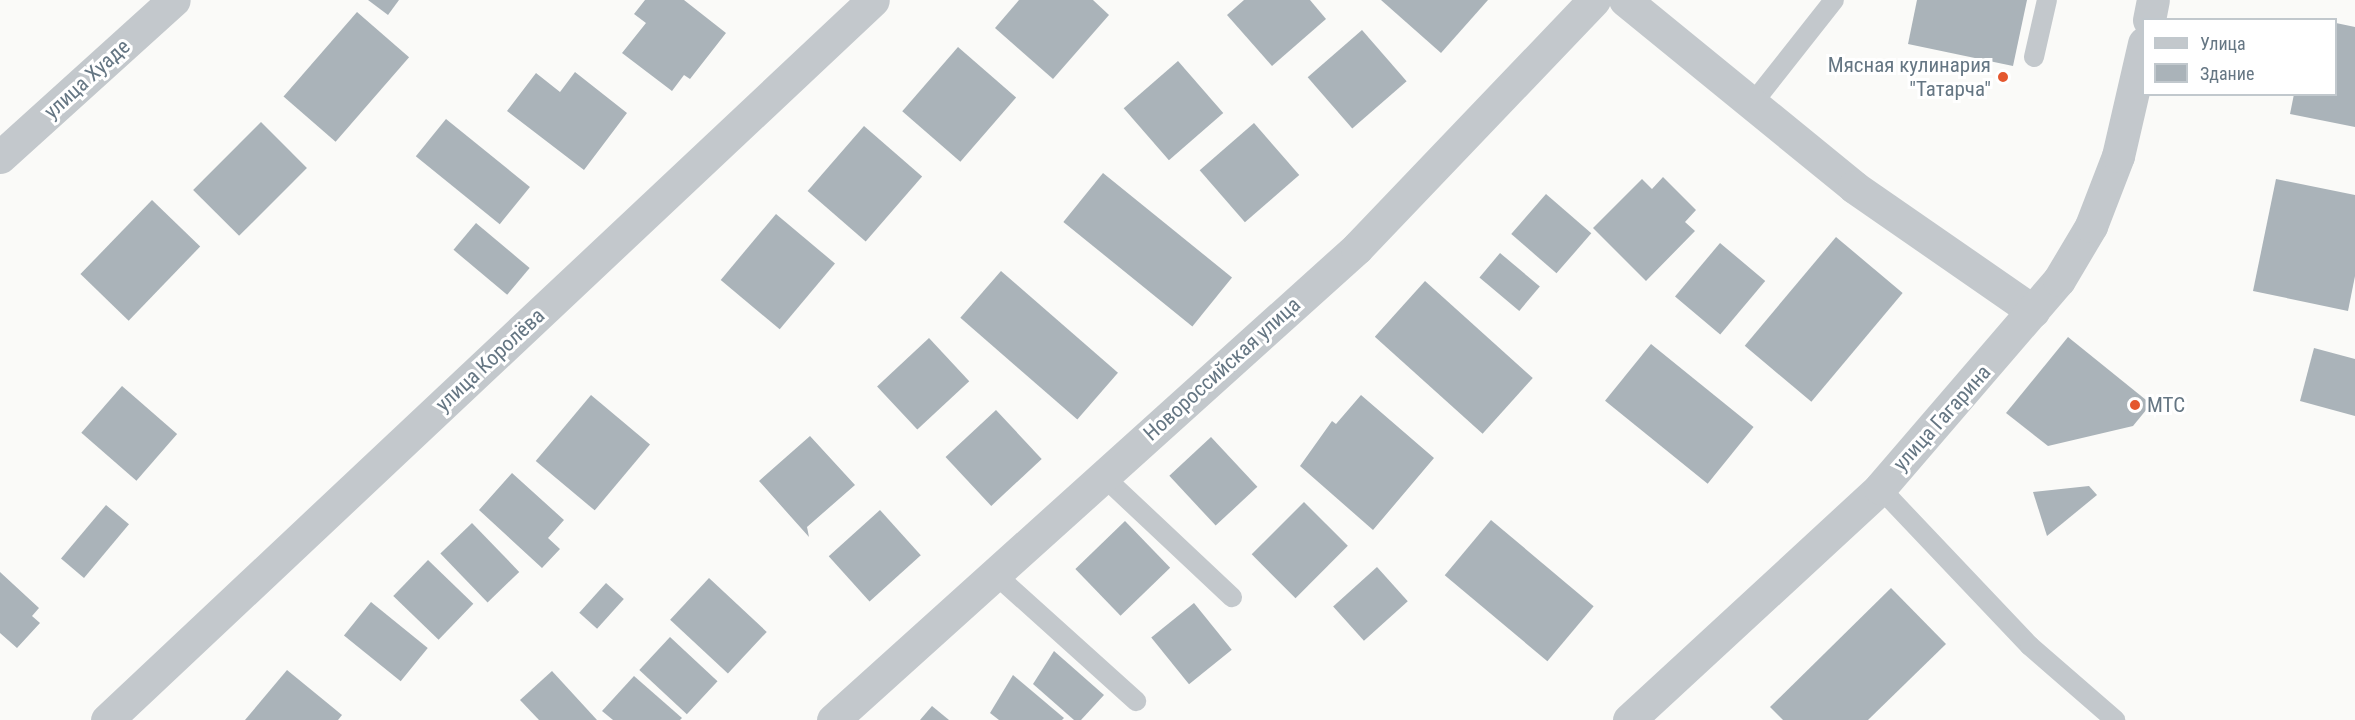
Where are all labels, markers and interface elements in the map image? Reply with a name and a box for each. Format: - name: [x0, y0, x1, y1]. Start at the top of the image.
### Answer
- legend: [2142, 18, 2337, 96]
- text: Улица: [2200, 33, 2246, 54]
- street label: улица Хуаде: [39, 34, 135, 124]
- place label: Мясная кулинария "Татарча": [1828, 52, 1991, 102]
- text: Здание: [2200, 63, 2254, 84]
- marker: Мясная кулинария "Татарча": [1996, 70, 2010, 84]
- street label: Новороссийская улица: [1139, 292, 1305, 446]
- street label: улица Королёва: [430, 303, 550, 417]
- street label: улица Гагарина: [1888, 360, 1996, 476]
- place label: МТС: [2147, 392, 2185, 418]
- marker: МТС: [2128, 398, 2142, 412]

